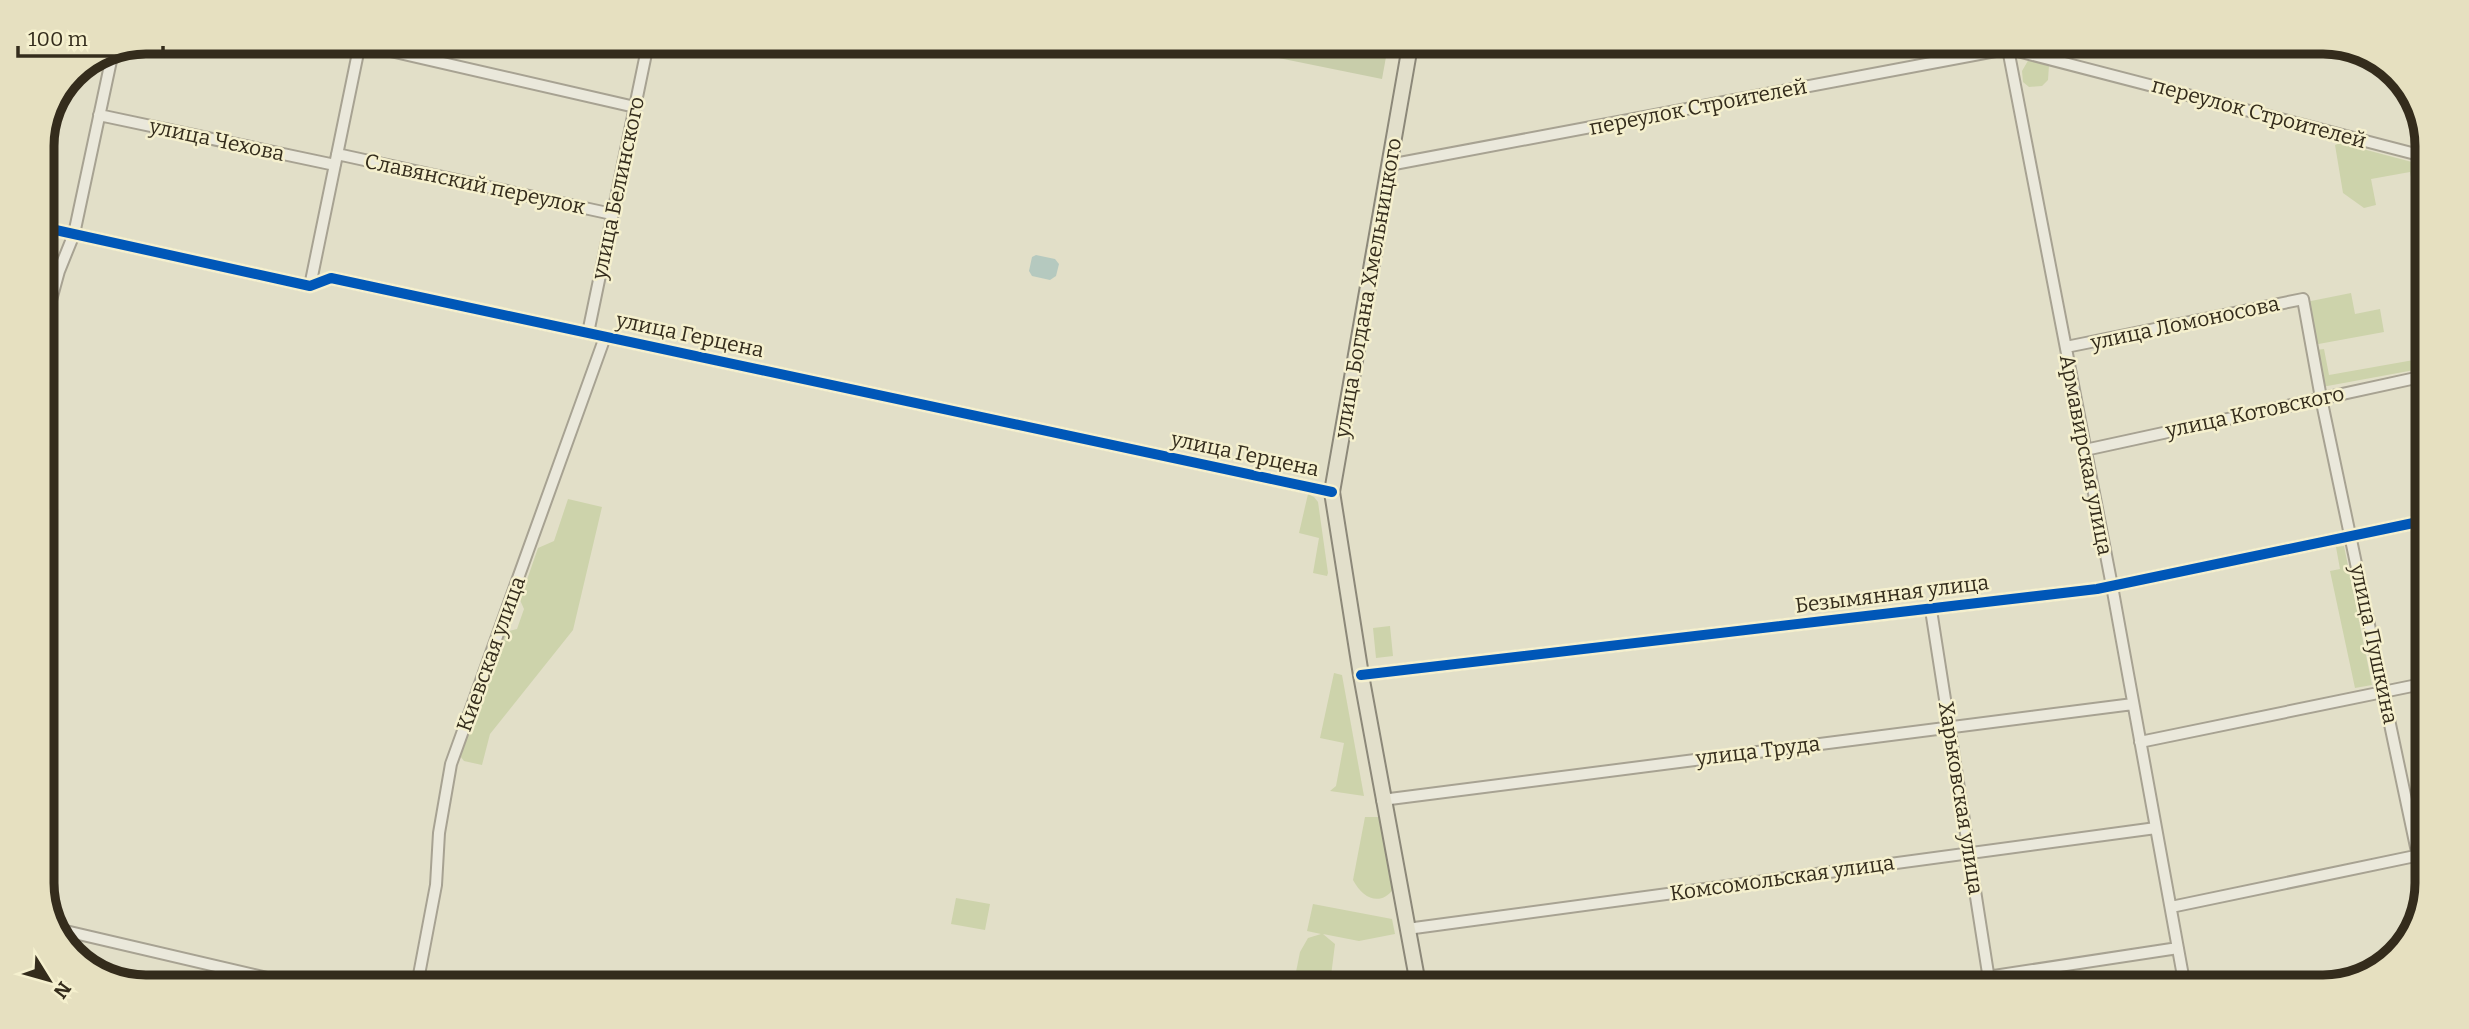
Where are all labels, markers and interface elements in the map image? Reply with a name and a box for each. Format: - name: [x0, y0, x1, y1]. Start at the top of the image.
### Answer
- scale bar: [18, 14, 163, 58]
- text: 100 m: [28, 26, 88, 52]
- street label: переулок Строителей: [2149, 72, 2369, 154]
- street label: переулок Строителей: [1587, 73, 1809, 141]
- street label: улица Белинского: [586, 94, 650, 283]
- street label: улица Чехова: [146, 113, 287, 167]
- street label: улица Богдана Хмельницкого: [1329, 136, 1407, 441]
- street label: Славянский переулок: [362, 148, 588, 220]
- street label: улица Ломоносова: [2087, 290, 2282, 356]
- street label: улица Герцена: [613, 306, 767, 363]
- street label: Армавирская улица: [2054, 352, 2118, 558]
- street label: улица Котовского: [2162, 380, 2347, 444]
- street label: улица Герцена: [1168, 425, 1322, 482]
- street label: улица Пушкина: [2344, 561, 2404, 727]
- street label: Безымянная улица: [1794, 569, 1991, 619]
- street label: Киевская улица: [451, 572, 531, 735]
- street label: Харьковская улица: [1933, 700, 1989, 897]
- street label: улица Труда: [1693, 730, 1822, 772]
- street label: Комсомольская улица: [1668, 849, 1896, 907]
- north arrow: [14, 945, 84, 1015]
- text: N: [48, 977, 76, 1003]

